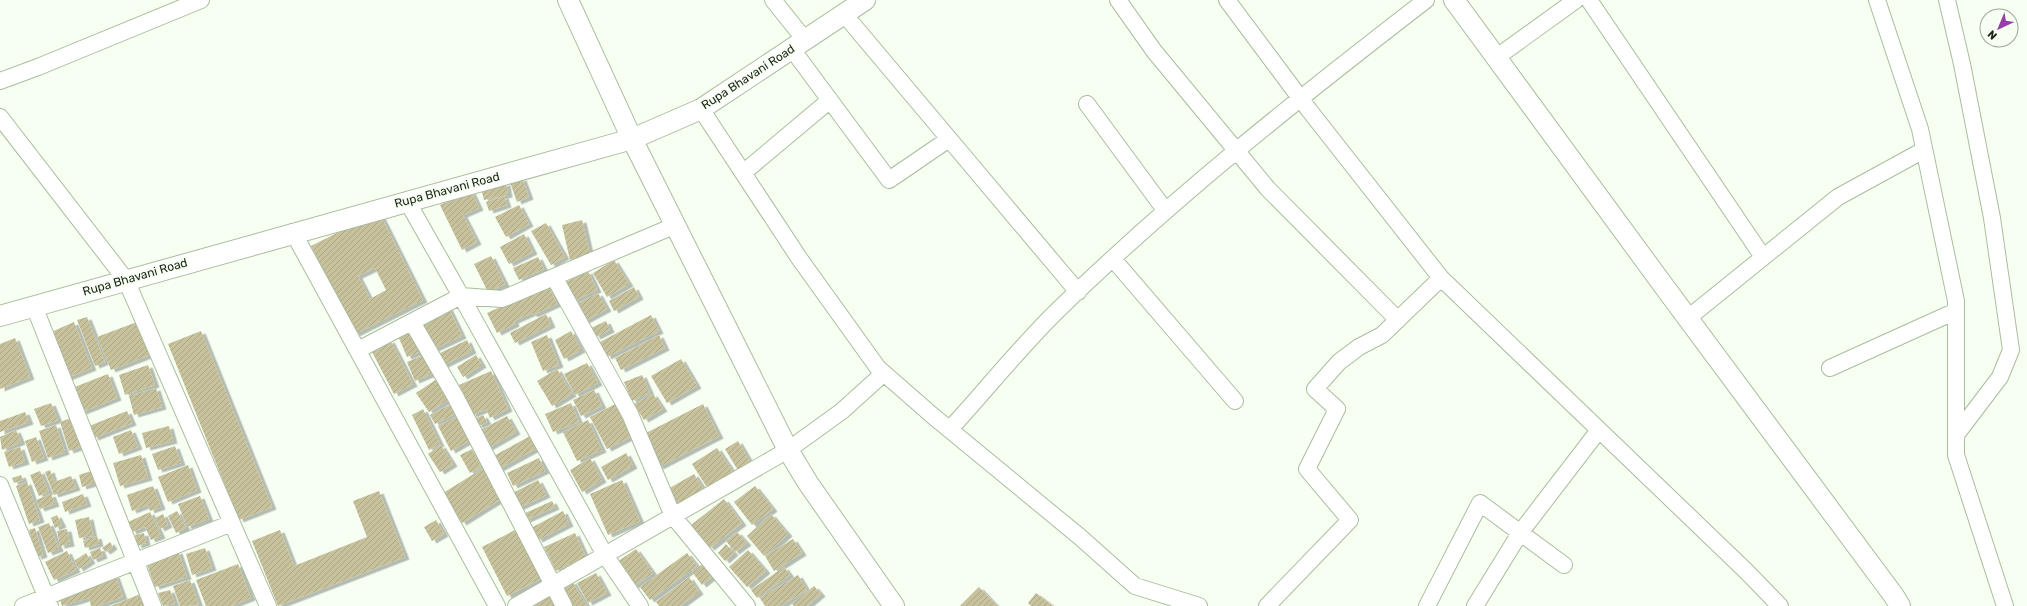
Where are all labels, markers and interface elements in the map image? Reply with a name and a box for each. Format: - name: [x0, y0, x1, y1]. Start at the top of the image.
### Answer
- north arrow: [1979, 8, 2019, 48]
- text: N: [1985, 27, 2000, 42]
- street label: Rupa Bhavani Road: [699, 42, 797, 112]
- street label: Rupa Bhavani Road: [393, 169, 501, 211]
- street label: Rupa Bhavani Road: [81, 255, 189, 299]

